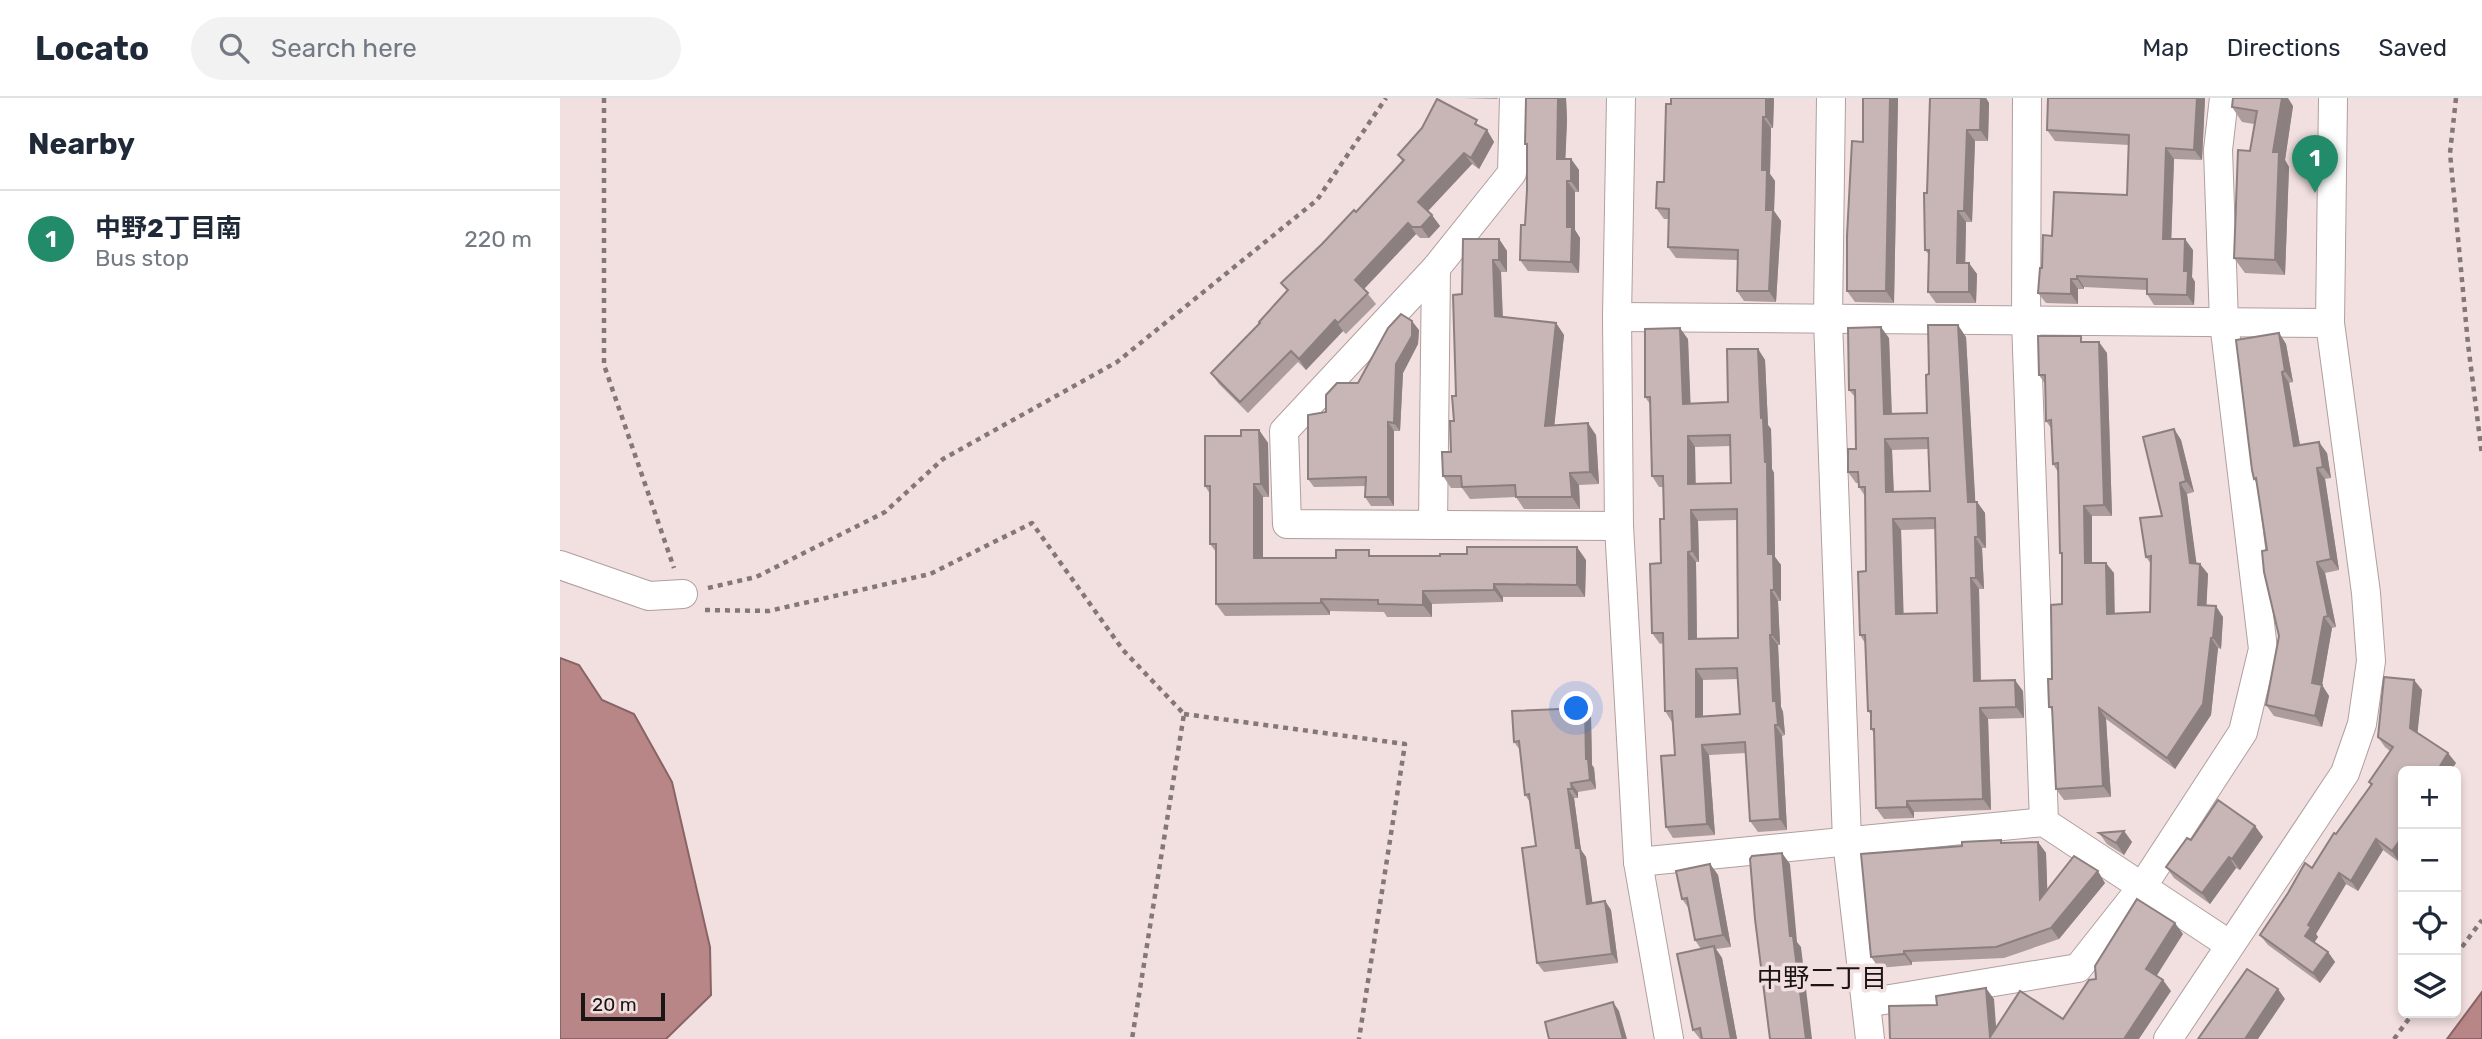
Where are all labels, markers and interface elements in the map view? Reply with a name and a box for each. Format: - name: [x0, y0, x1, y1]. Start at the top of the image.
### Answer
- search box: [191, 17, 681, 80]
- text: Locato: [35, 29, 149, 68]
- icon: search: [215, 29, 253, 67]
- text: Search here: [271, 33, 417, 64]
- text: Map: [2142, 34, 2189, 62]
- text: Directions: [2227, 34, 2340, 62]
- text: Saved: [2378, 34, 2447, 62]
- text: Nearby: [28, 126, 135, 162]
- pin: 1: [2292, 135, 2338, 193]
- text: 中野2丁目南: [95, 213, 242, 244]
- text: 1: [45, 225, 57, 253]
- text: 220 m: [464, 225, 532, 253]
- text: Bus stop: [95, 244, 189, 272]
- your location: [1559, 691, 1593, 725]
- map controls: [2398, 766, 2461, 1018]
- button: +: [2398, 766, 2461, 829]
- button: −: [2398, 829, 2461, 892]
- button: locate: [2398, 892, 2461, 955]
- button: layers: [2398, 955, 2461, 1018]
- district label: 中野二丁目: [1757, 963, 1887, 994]
- scale bar: [581, 990, 665, 1022]
- text: 20 m: [592, 993, 637, 1016]

